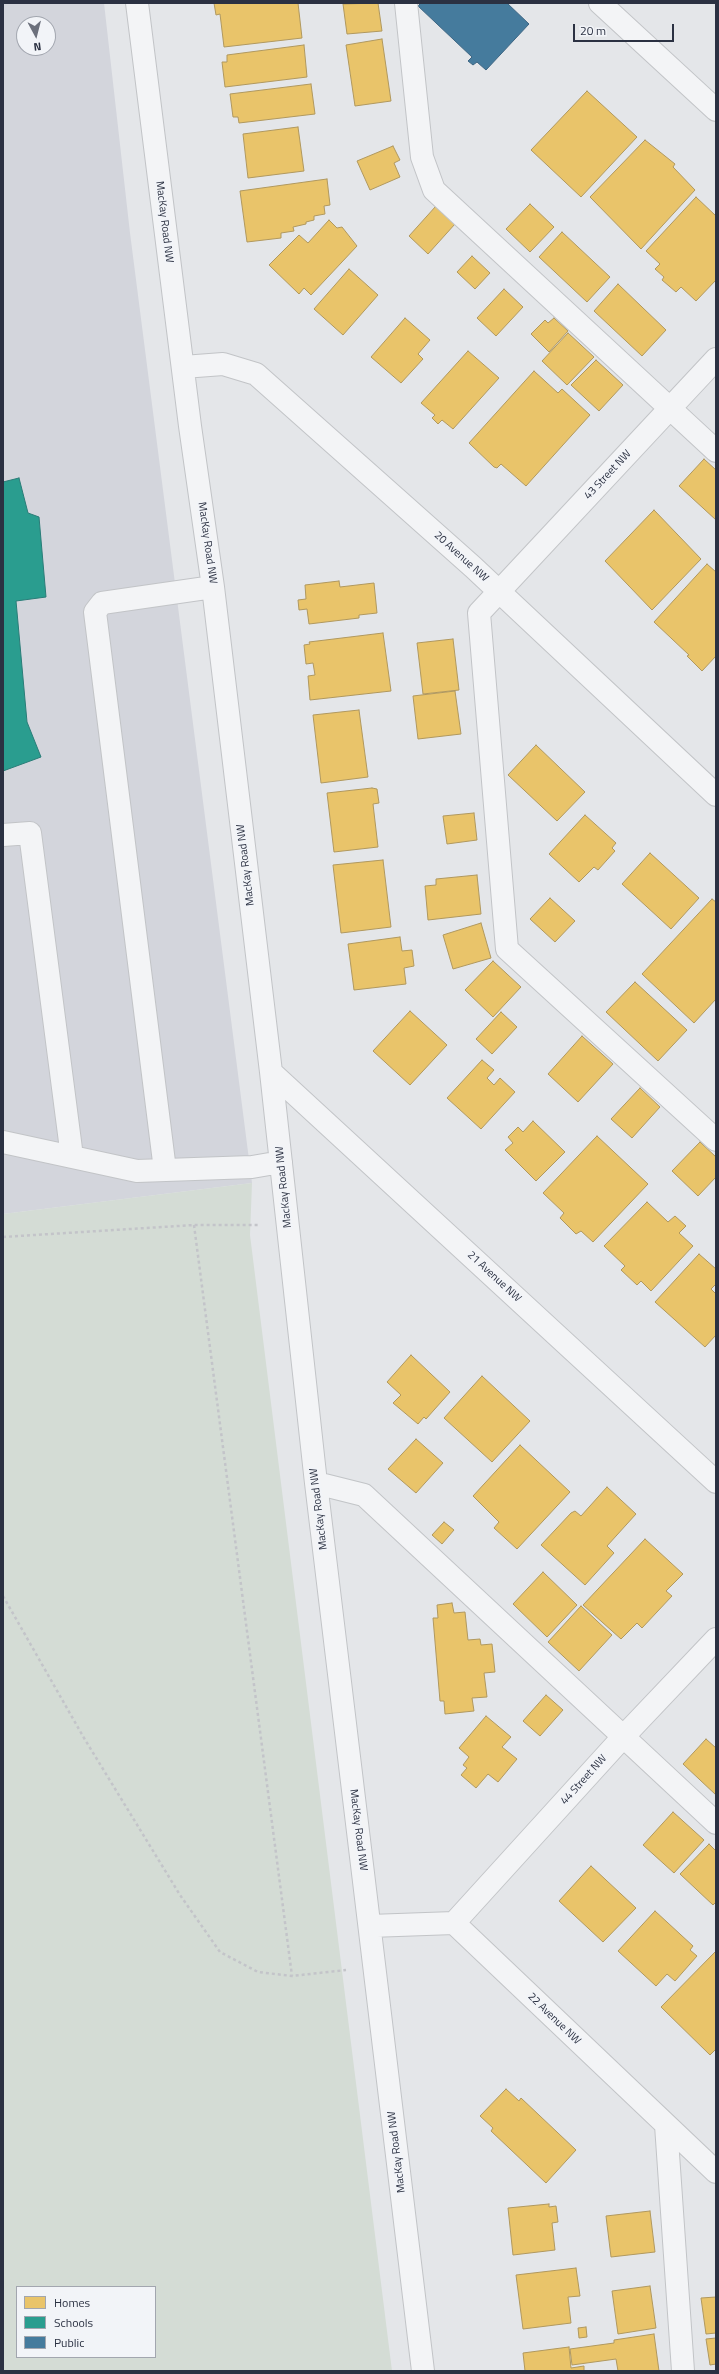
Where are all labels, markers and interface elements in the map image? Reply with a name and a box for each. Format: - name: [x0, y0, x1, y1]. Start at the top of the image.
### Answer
- north arrow: [16, 16, 56, 56]
- scale bar: [575, 16, 676, 42]
- text: 20 m: [580, 21, 606, 40]
- text: N: [33, 39, 42, 55]
- street label: MacKay Road NW: [152, 180, 176, 264]
- street label: 43 Street NW: [582, 448, 634, 502]
- street label: MacKay Road NW: [195, 501, 219, 585]
- street label: 20 Avenue NW: [431, 529, 491, 585]
- street label: MacKay Road NW: [234, 823, 258, 907]
- street label: MacKay Road NW: [273, 1145, 295, 1229]
- street label: 21 Avenue NW: [464, 1249, 524, 1305]
- street label: MacKay Road NW: [307, 1467, 331, 1551]
- street label: 44 Street NW: [558, 1752, 610, 1808]
- street label: MacKay Road NW: [346, 1788, 370, 1872]
- street label: 22 Avenue NW: [525, 1990, 583, 2048]
- street label: MacKay Road NW: [385, 2110, 409, 2194]
- legend: [16, 2286, 156, 2358]
- text: Homes: [54, 2293, 90, 2312]
- text: Schools: [54, 2313, 93, 2332]
- text: Public: [54, 2333, 84, 2352]

